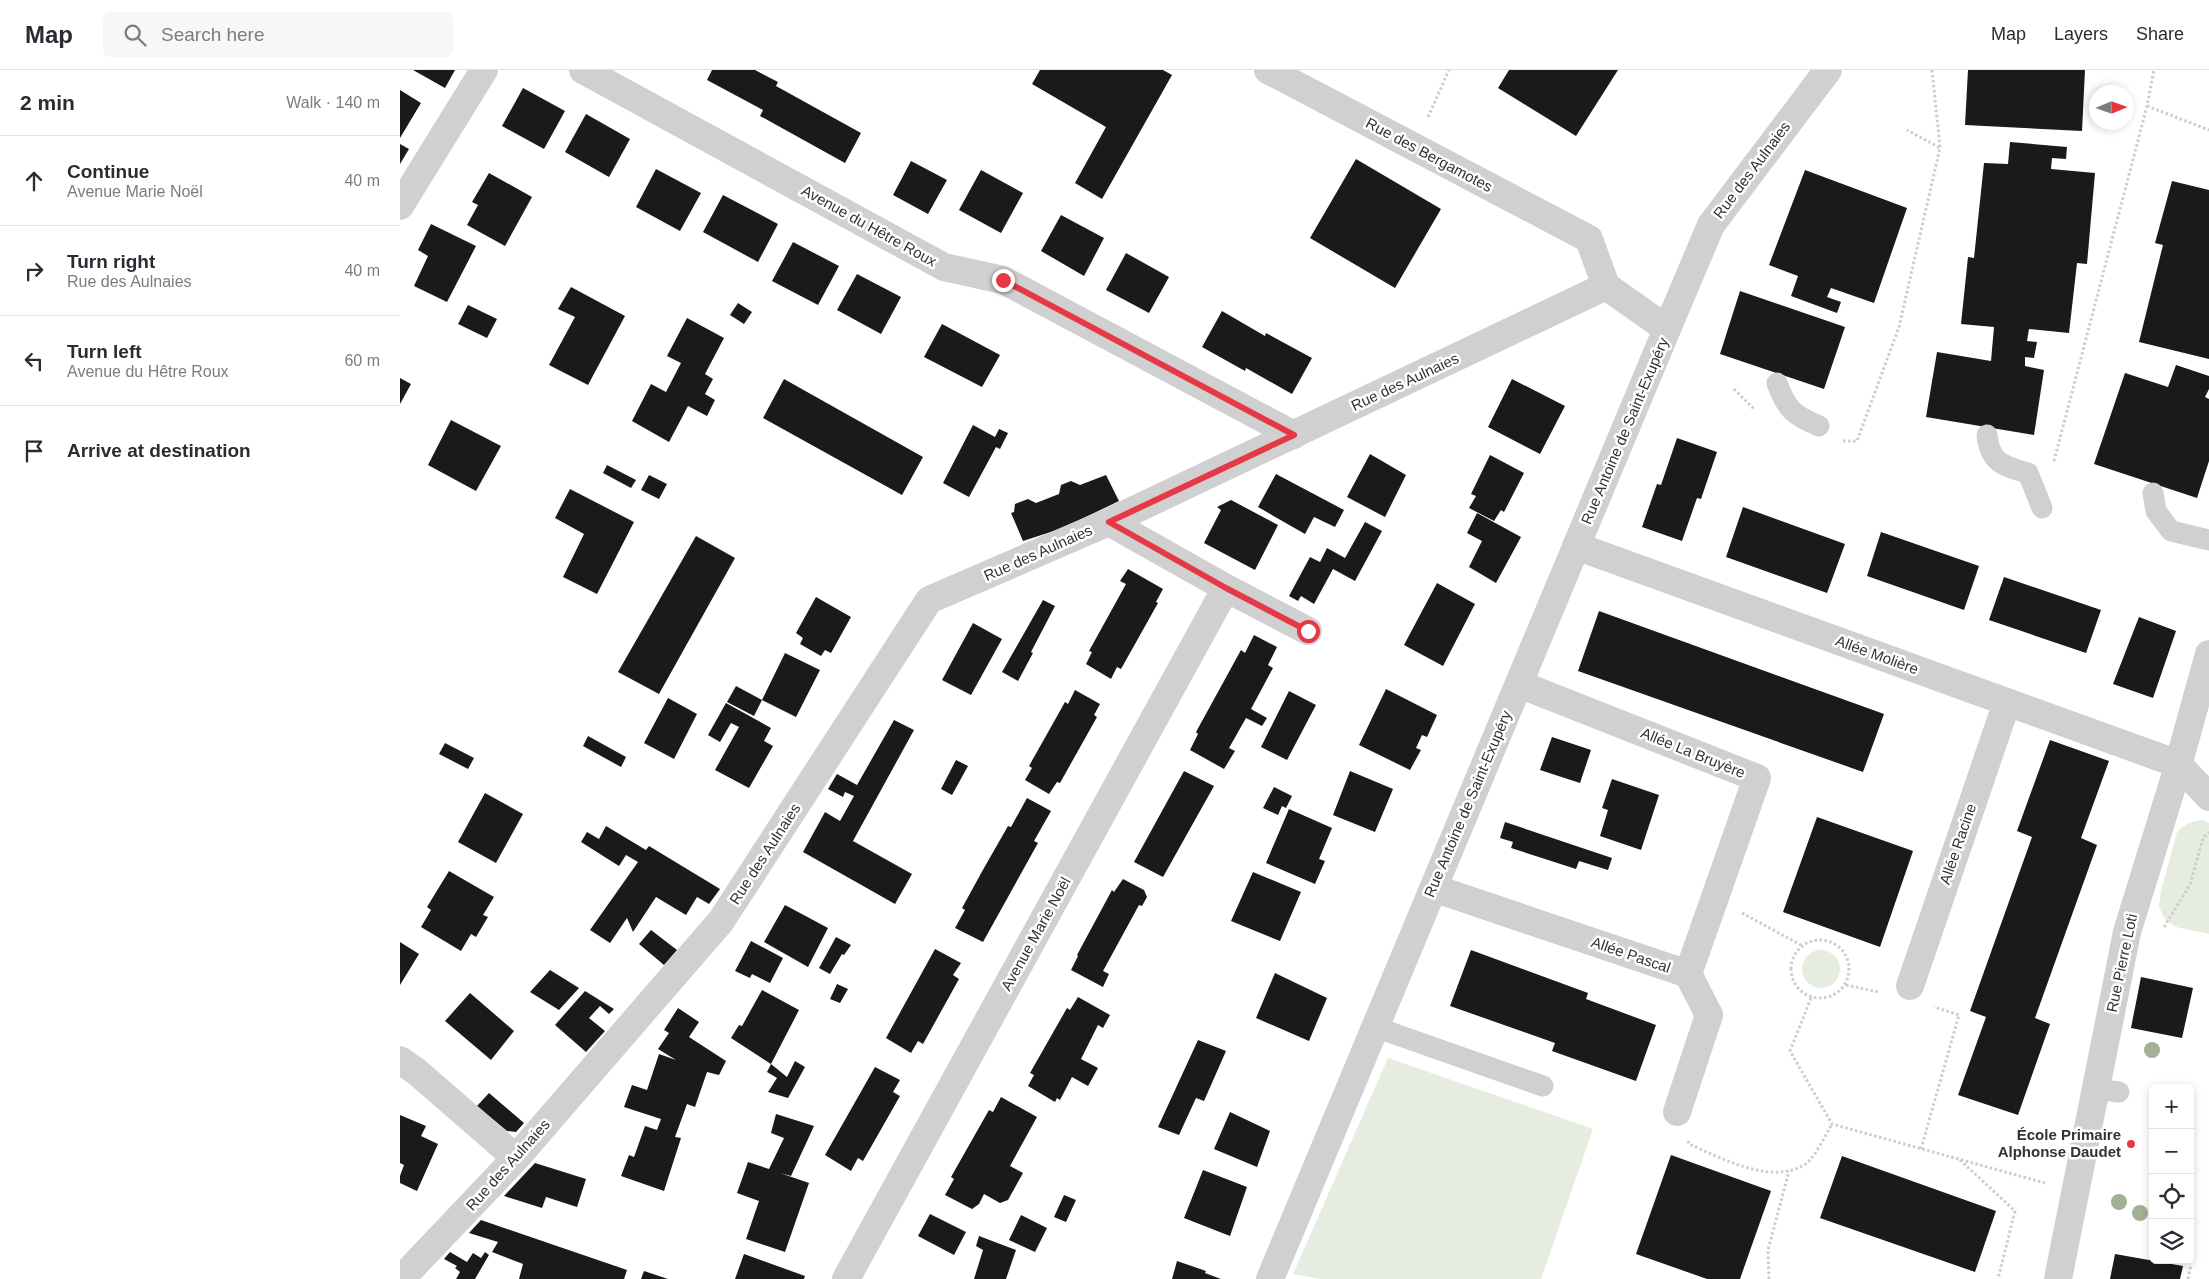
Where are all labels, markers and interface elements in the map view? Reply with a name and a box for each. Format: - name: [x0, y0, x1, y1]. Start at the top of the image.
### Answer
- search box: [103, 12, 453, 57]
- text: Map: [25, 21, 73, 48]
- icon: search: [121, 21, 149, 49]
- text: Search here: [161, 24, 265, 45]
- text: Map: [1991, 24, 2026, 44]
- text: Layers: [2054, 24, 2108, 44]
- text: Share: [2136, 24, 2184, 44]
- north arrow: [2089, 85, 2134, 130]
- text: 2 min: [20, 91, 75, 114]
- text: Walk · 140 m: [286, 94, 380, 111]
- street label: Rue des Bergamotes: [1363, 114, 1495, 195]
- street label: Rue des Aulnaies: [1710, 118, 1794, 221]
- text: Continue: [67, 161, 149, 182]
- icon: ahead: [20, 167, 48, 195]
- text: 40 m: [344, 172, 380, 189]
- street label: Avenue du Hêtre Roux: [799, 181, 940, 270]
- text: Avenue Marie Noël: [67, 183, 203, 200]
- text: Turn right: [67, 251, 155, 272]
- icon: right: [20, 257, 48, 285]
- text: 40 m: [344, 262, 380, 279]
- route end: [992, 269, 1015, 292]
- text: Rue des Aulnaies: [67, 273, 192, 290]
- street label: Rue Antoine de Saint-Exupéry: [1577, 335, 1672, 527]
- text: Turn left: [67, 341, 142, 362]
- icon: left: [20, 347, 48, 375]
- street label: Rue des Aulnaies: [1348, 349, 1461, 414]
- text: 60 m: [344, 352, 380, 369]
- text: Avenue du Hêtre Roux: [67, 363, 229, 380]
- icon: arrive: [20, 437, 48, 465]
- text: Arrive at destination: [67, 440, 251, 461]
- street label: Rue des Aulnaies: [981, 521, 1095, 584]
- route start: [1297, 620, 1320, 643]
- street label: Allée Molière: [1834, 632, 1921, 677]
- street label: Rue Antoine de Saint-Exupéry: [1420, 708, 1515, 900]
- street label: Allée La Bruyère: [1639, 724, 1748, 781]
- street label: Rue des Aulnaies: [726, 800, 804, 907]
- street label: Allée Racine: [1936, 801, 1979, 886]
- street label: Avenue Marie Noël: [997, 874, 1074, 994]
- street label: Rue Pierre Loti: [2103, 912, 2140, 1014]
- street label: Allée Pascal: [1589, 933, 1673, 976]
- map controls: [2149, 1084, 2194, 1264]
- button: +: [2149, 1084, 2194, 1129]
- street label: Rue des Aulnaies: [462, 1116, 553, 1214]
- place label: École Primaire Alphonse Daudet: [1998, 1126, 2121, 1160]
- button: −: [2149, 1129, 2194, 1174]
- marker: École Primaire Alphonse Daudet: [2125, 1138, 2137, 1150]
- button: locate: [2149, 1174, 2194, 1219]
- button: layers: [2149, 1219, 2194, 1264]

